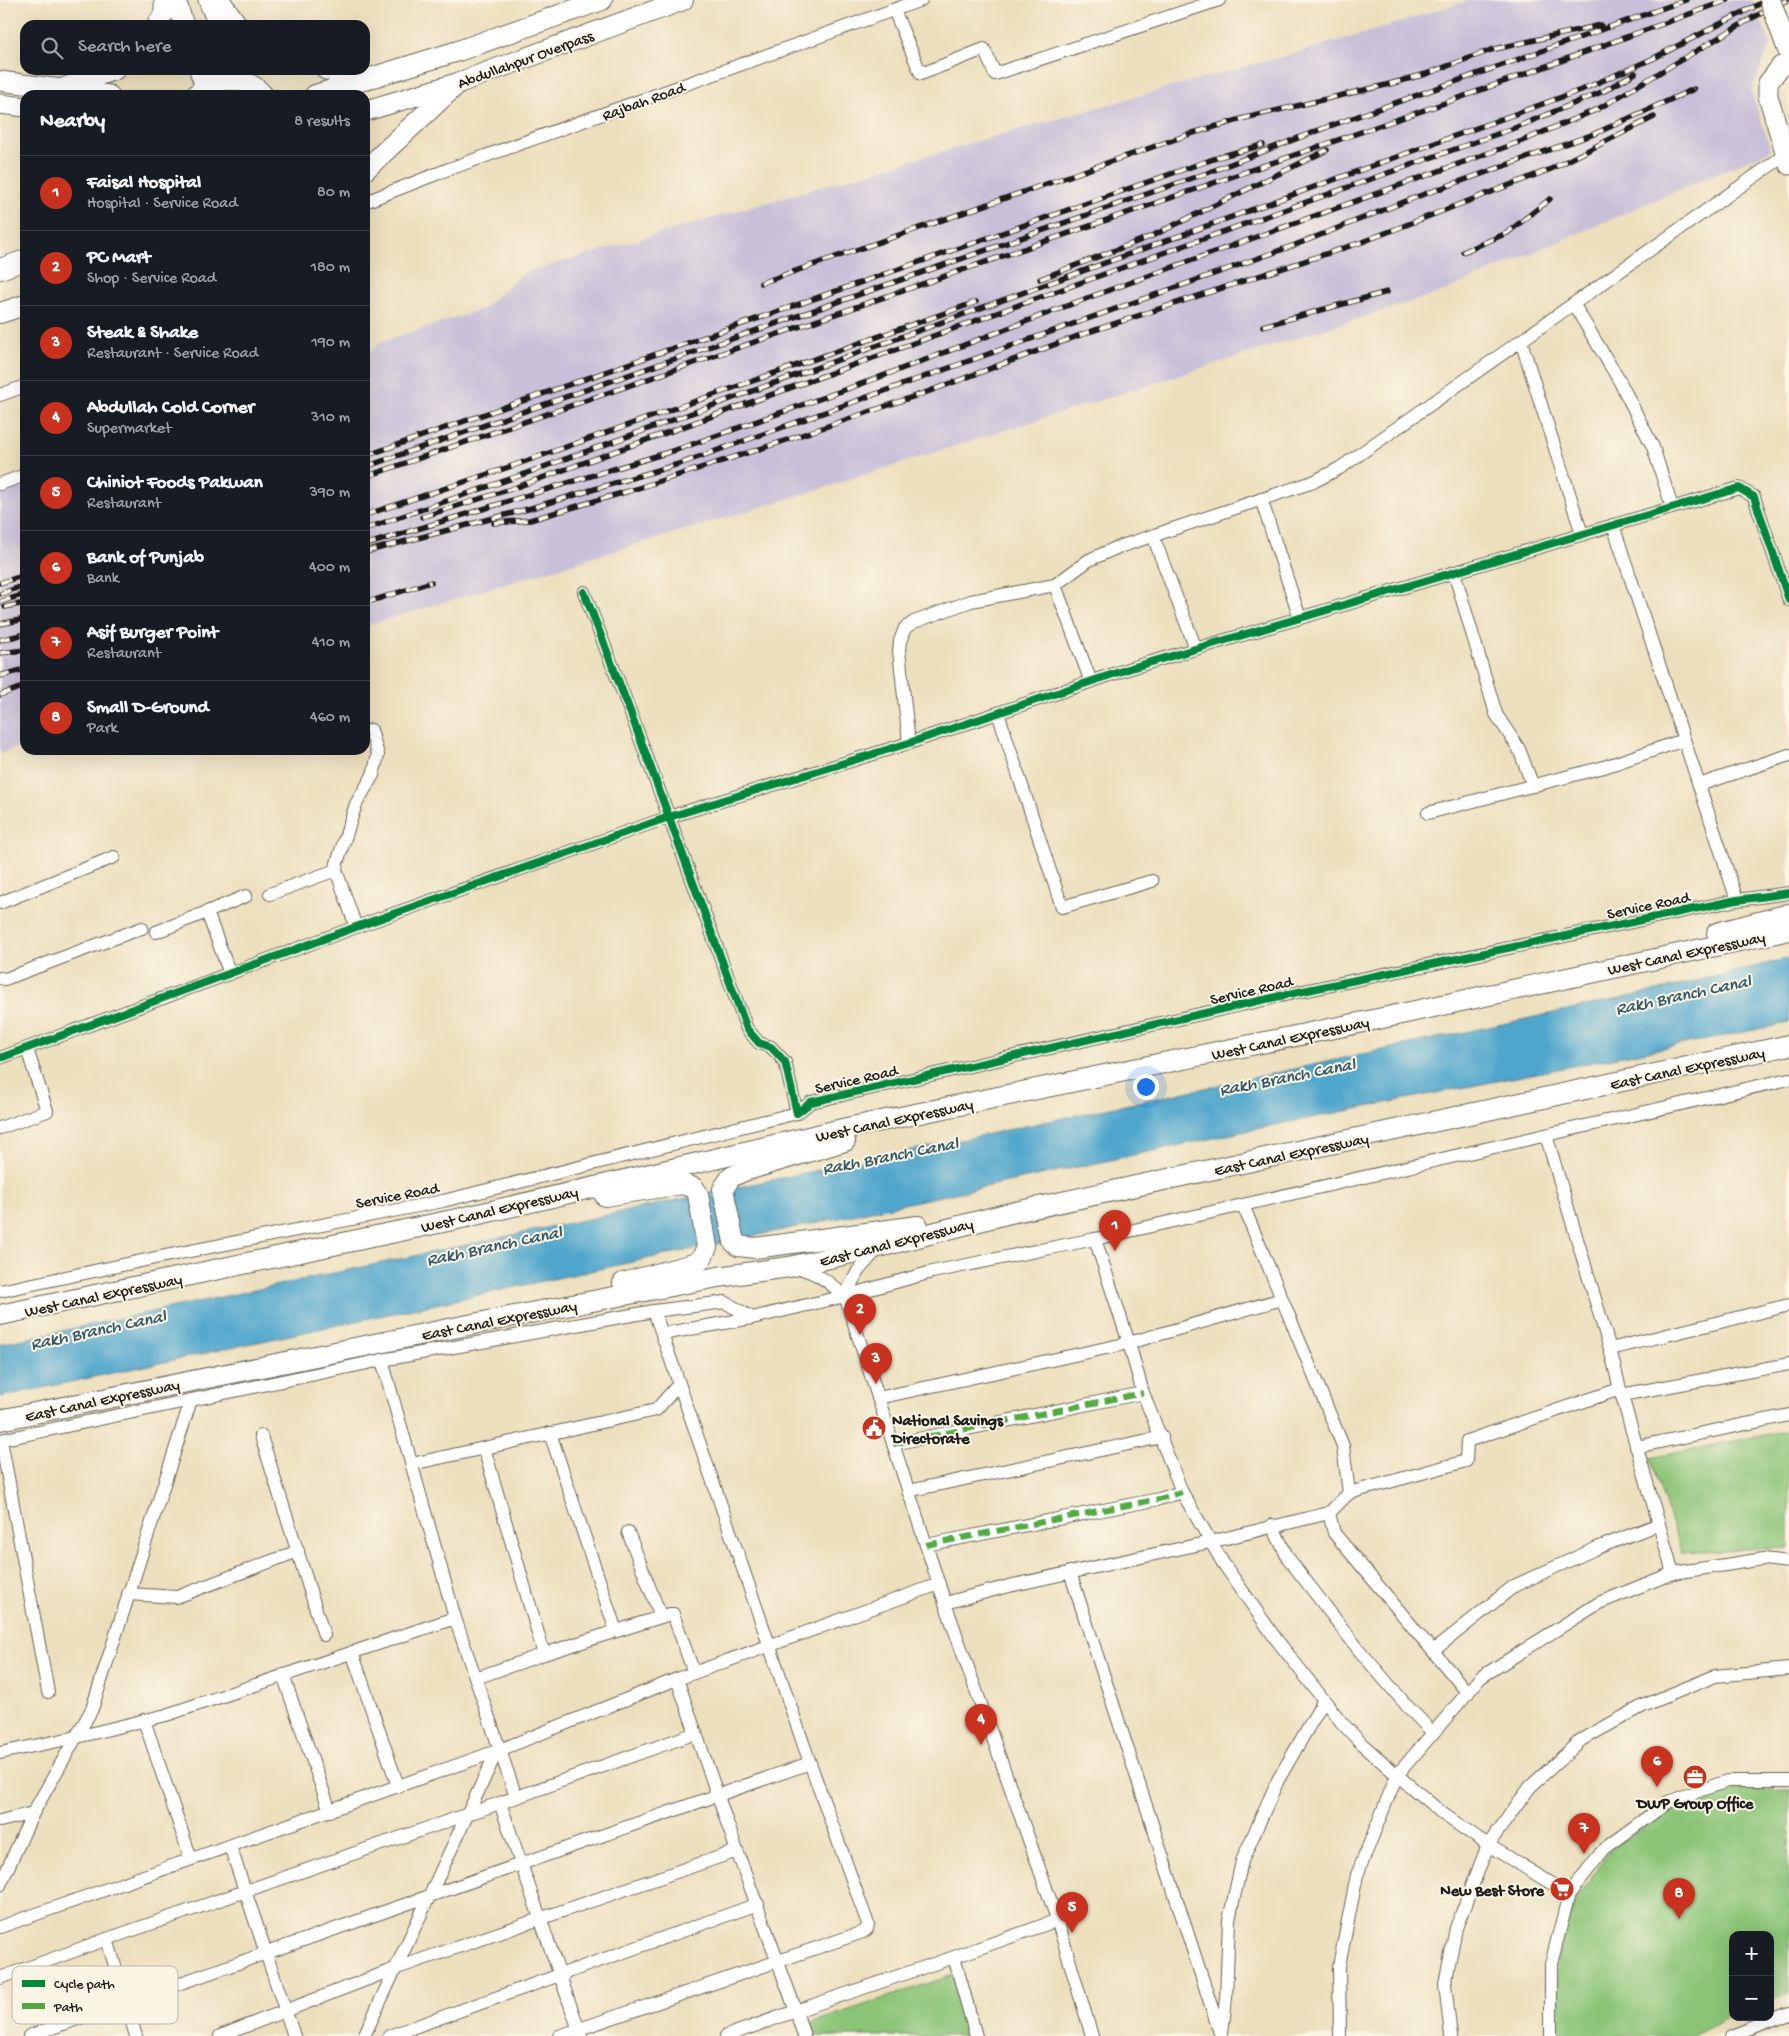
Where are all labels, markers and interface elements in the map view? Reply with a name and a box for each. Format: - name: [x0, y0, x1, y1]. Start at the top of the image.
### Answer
- search box: [20, 20, 370, 75]
- street label: Abdullahpur Overpass: [456, 27, 598, 95]
- icon: search: [38, 34, 66, 62]
- text: Search here: [78, 36, 172, 59]
- street label: Rajbah Road: [600, 79, 690, 127]
- text: Nearby: [40, 110, 105, 135]
- text: 8 results: [294, 113, 350, 132]
- text: Faisal Hospital: [87, 172, 201, 195]
- text: 1: [53, 184, 59, 203]
- text: 80 m: [317, 184, 350, 203]
- text: Hospital · Service Road: [87, 195, 238, 214]
- text: PC Mart: [87, 247, 151, 270]
- text: 2: [52, 259, 60, 278]
- text: 180 m: [311, 259, 350, 278]
- text: Shop · Service Road: [87, 270, 216, 289]
- text: Steak & Shake: [87, 322, 198, 345]
- text: 3: [52, 334, 60, 353]
- text: 190 m: [311, 334, 350, 353]
- text: Restaurant · Service Road: [87, 345, 258, 364]
- text: Abdullah Cold Corner: [87, 397, 254, 420]
- text: 4: [52, 409, 60, 428]
- text: 310 m: [311, 409, 350, 428]
- text: Supermarket: [87, 420, 172, 439]
- text: Chiniot Foods Pakwan: [87, 472, 263, 495]
- text: 5: [52, 484, 60, 503]
- text: 390 m: [309, 484, 350, 503]
- text: Restaurant: [87, 495, 161, 514]
- text: Bank of Punjab: [87, 547, 204, 570]
- text: 6: [52, 559, 60, 578]
- text: 400 m: [309, 559, 350, 578]
- text: Bank: [87, 570, 119, 589]
- text: Asif Burger Point: [87, 622, 218, 645]
- text: 7: [52, 634, 60, 653]
- text: 410 m: [312, 634, 350, 653]
- text: Restaurant: [87, 645, 161, 664]
- text: Small D-Ground: [87, 697, 209, 720]
- text: 8: [52, 709, 60, 728]
- text: 460 m: [310, 709, 350, 728]
- text: Park: [87, 720, 118, 739]
- street label: Service Road: [1606, 889, 1694, 925]
- street label: West Canal Expressway: [1606, 929, 1767, 981]
- water label: Rakh Branch Canal: [1614, 972, 1754, 1021]
- street label: Service Road: [1209, 973, 1297, 1011]
- street label: West Canal Expressway: [1210, 1014, 1371, 1066]
- street label: East Canal Expressway: [1609, 1045, 1767, 1096]
- water label: Rakh Branch Canal: [1218, 1055, 1358, 1102]
- street label: Service Road: [814, 1062, 902, 1100]
- your location: [1133, 1074, 1159, 1100]
- street label: West Canal Expressway: [814, 1096, 975, 1148]
- street label: East Canal Expressway: [1213, 1131, 1371, 1182]
- water label: Rakh Branch Canal: [821, 1134, 961, 1181]
- street label: Service Road: [354, 1180, 442, 1215]
- street label: West Canal Expressway: [419, 1184, 580, 1239]
- pin: 1: [1099, 1210, 1131, 1251]
- street label: East Canal Expressway: [818, 1216, 976, 1273]
- water label: Rakh Branch Canal: [425, 1223, 565, 1272]
- street label: West Canal Expressway: [23, 1271, 184, 1323]
- pin: 2: [844, 1294, 876, 1335]
- street label: East Canal Expressway: [421, 1298, 579, 1347]
- water label: Rakh Branch Canal: [29, 1307, 169, 1356]
- pin: 3: [860, 1343, 892, 1384]
- street label: East Canal Expressway: [24, 1377, 182, 1428]
- place label: National Savings Directorate: [890, 1413, 1004, 1450]
- public building icon: National Savings Directorate: [861, 1415, 887, 1441]
- pin: 4: [965, 1704, 997, 1745]
- pin: 6: [1641, 1746, 1673, 1787]
- office icon: DWP Group Office: [1682, 1764, 1708, 1790]
- place label: DWP Group Office: [1635, 1795, 1754, 1815]
- pin: 7: [1568, 1813, 1600, 1854]
- supermarket icon: New Best Store: [1549, 1876, 1575, 1902]
- pin: 8: [1663, 1878, 1695, 1919]
- place label: New Best Store: [1440, 1883, 1545, 1902]
- pin: 5: [1056, 1892, 1088, 1933]
- map controls: [1729, 1931, 1774, 2021]
- button: +: [1729, 1931, 1774, 1976]
- legend: [12, 1966, 178, 2024]
- button: −: [1729, 1976, 1774, 2021]
- text: Cycle path: [54, 1977, 115, 1994]
- text: Path: [53, 2000, 83, 2017]

